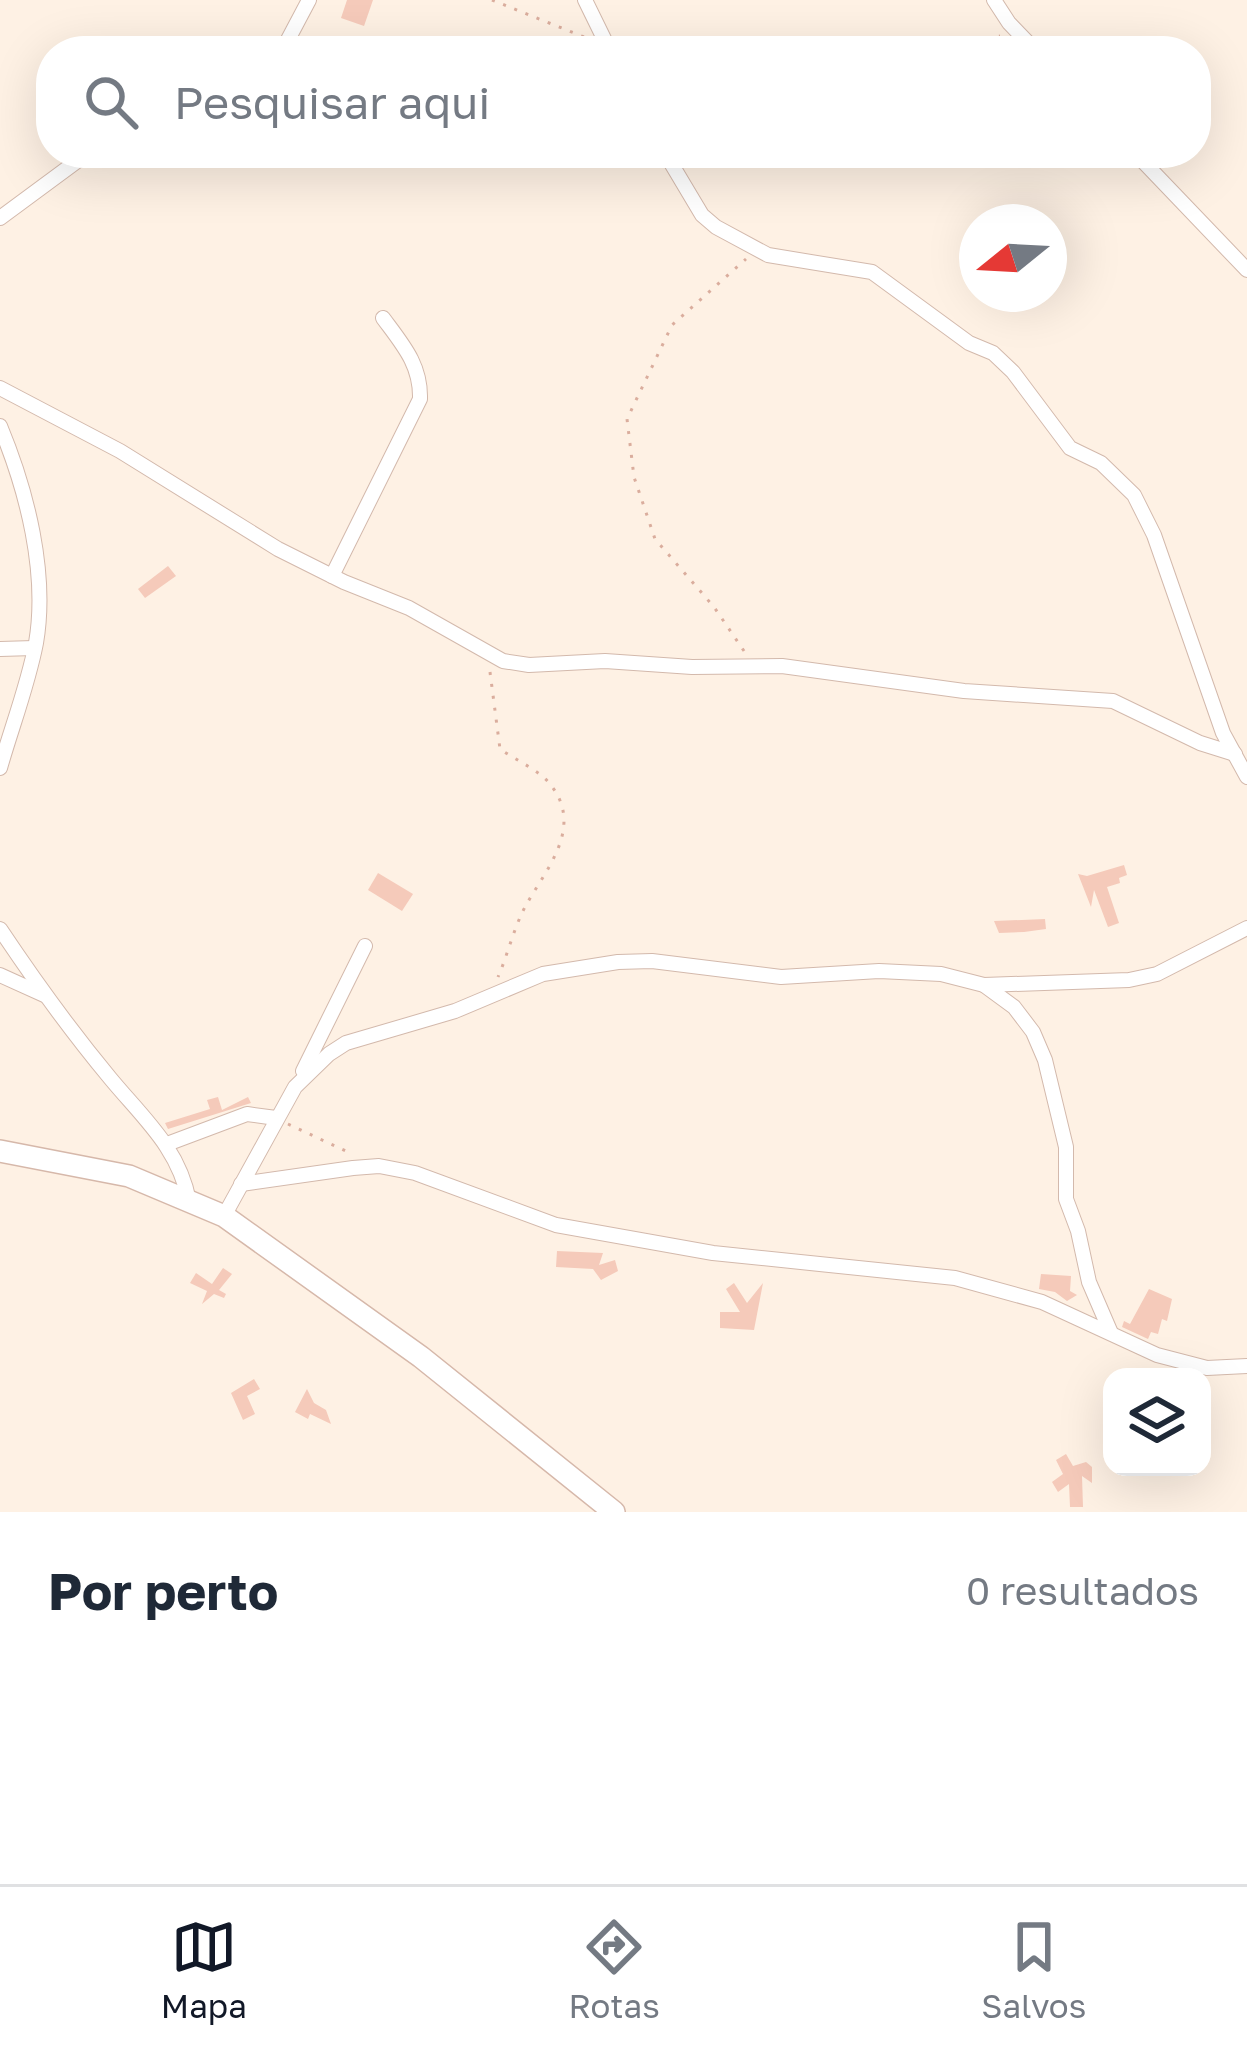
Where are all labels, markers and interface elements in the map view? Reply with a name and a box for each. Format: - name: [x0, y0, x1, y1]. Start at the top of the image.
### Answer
- search box: [36, 36, 1211, 168]
- icon: search: [78, 69, 144, 135]
- text: Pesquisar aqui: [174, 75, 490, 129]
- north arrow: [959, 204, 1067, 312]
- map controls: [1103, 1368, 1211, 1476]
- button: layers: [1103, 1368, 1211, 1476]
- text: Por perto: [48, 1560, 278, 1621]
- text: 0 resultados: [966, 1567, 1199, 1614]
- tab: Mapa: [161, 1914, 247, 2025]
- tab: Rotas: [568, 1914, 660, 2025]
- tab: Salvos: [981, 1914, 1086, 2025]

